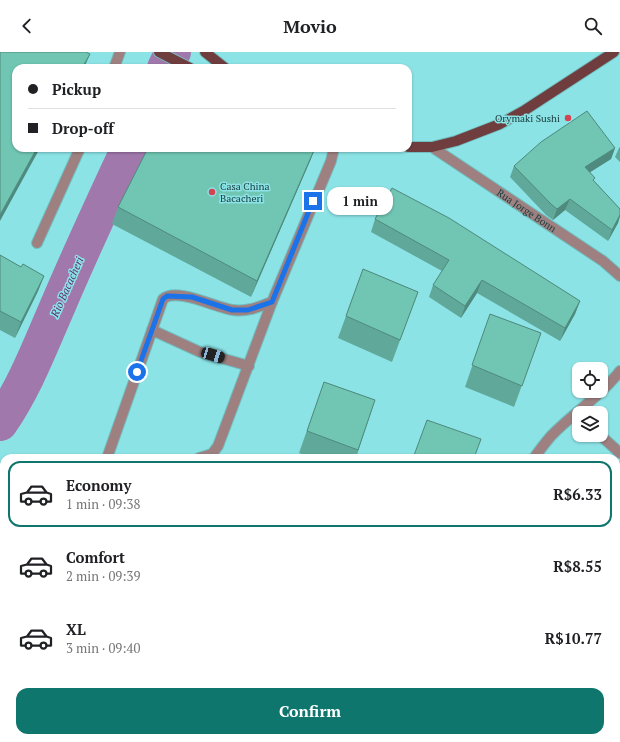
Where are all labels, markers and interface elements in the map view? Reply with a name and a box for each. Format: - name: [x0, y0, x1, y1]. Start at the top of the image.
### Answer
- text: Movio: [283, 14, 337, 38]
- icon: back: [16, 15, 38, 37]
- icon: search: [582, 15, 604, 37]
- text: Pickup: [52, 79, 101, 99]
- place label: Orymaki Sushi: [495, 112, 560, 125]
- marker: Orymaki Sushi: [563, 113, 573, 123]
- text: Drop-off: [52, 118, 114, 138]
- place label: Casa China Bacacheri: [220, 180, 270, 205]
- street label: Rua Jorge Bonn: [494, 186, 559, 235]
- marker: Casa China Bacacheri: [207, 187, 217, 197]
- callout: 1 min: [327, 187, 393, 215]
- route end: [304, 192, 322, 210]
- text: 1 min: [342, 192, 378, 210]
- water label: Rio Bacacheri: [47, 255, 86, 320]
- car: [200, 346, 226, 364]
- map controls: [572, 362, 608, 442]
- button: locate: [572, 362, 608, 398]
- route start: [128, 363, 146, 381]
- button: layers: [572, 406, 608, 442]
- text: Economy: [66, 475, 131, 495]
- icon: car: [18, 476, 54, 512]
- text: R$6.33: [553, 484, 602, 504]
- text: 1 min · 09:38: [66, 495, 140, 513]
- text: Comfort: [66, 547, 125, 567]
- icon: car: [18, 548, 54, 584]
- text: R$8.55: [553, 556, 602, 576]
- text: 2 min · 09:39: [66, 567, 140, 585]
- text: XL: [66, 619, 86, 639]
- icon: car: [18, 620, 54, 656]
- text: R$10.77: [545, 628, 602, 648]
- text: 3 min · 09:40: [66, 639, 140, 657]
- button: Confirm: [16, 688, 604, 734]

